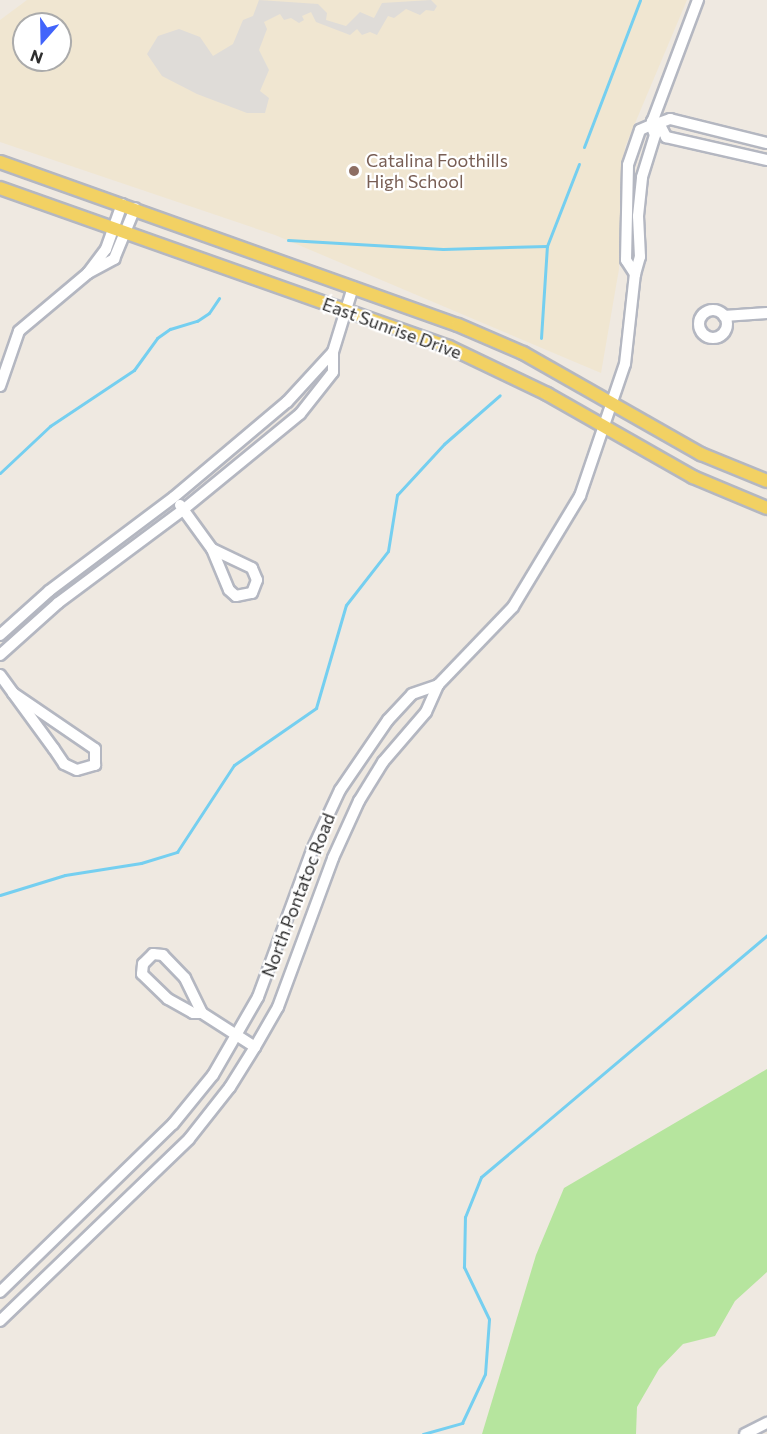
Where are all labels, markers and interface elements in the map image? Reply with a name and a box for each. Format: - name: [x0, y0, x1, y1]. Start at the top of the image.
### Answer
- north arrow: [12, 12, 72, 72]
- text: N: [27, 47, 45, 68]
- place label: Catalina Foothills High School: [366, 150, 508, 192]
- marker: Catalina Foothills High School: [347, 164, 361, 178]
- street label: East Sunrise Drive: [320, 293, 464, 363]
- street label: North Pontatoc Road: [257, 810, 339, 980]

